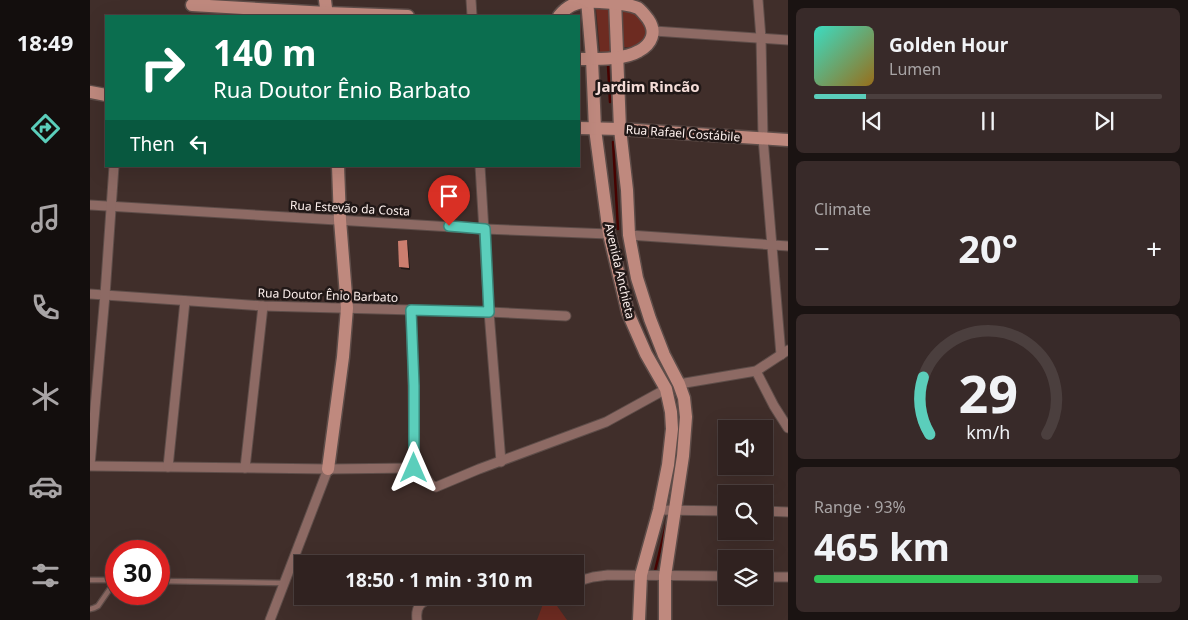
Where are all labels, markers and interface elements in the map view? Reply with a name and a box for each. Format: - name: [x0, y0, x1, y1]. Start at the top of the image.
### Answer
- text: 18:49: [17, 27, 73, 57]
- text: 140 m: [213, 29, 316, 76]
- text: Golden Hour: [889, 32, 1008, 58]
- icon: right: [130, 35, 195, 100]
- text: Lumen: [889, 58, 941, 80]
- text: Rua Doutor Ênio Barbato: [213, 74, 471, 104]
- district label: Jardim Rincão: [594, 76, 700, 96]
- icon: previous: [858, 107, 886, 135]
- icon: pause: [974, 107, 1002, 135]
- icon: next: [1090, 107, 1118, 135]
- icon: directions: [28, 111, 63, 146]
- street label: Rua Rafael Costábile: [625, 121, 741, 145]
- icon: left: [185, 130, 213, 158]
- text: Then: [130, 131, 175, 157]
- pin: [428, 175, 470, 226]
- icon: arrive: [435, 182, 463, 210]
- street label: Rua Estevão da Costa: [290, 196, 410, 220]
- text: Climate: [814, 198, 871, 220]
- icon: music: [28, 201, 63, 236]
- street label: Avenida Anchieta: [601, 222, 639, 320]
- text: 20°: [958, 222, 1018, 274]
- text: −: [814, 229, 830, 267]
- text: +: [1146, 229, 1162, 267]
- street label: Rua Doutor Ênio Barbato: [257, 284, 399, 306]
- icon: phone: [28, 290, 63, 325]
- text: 29: [958, 357, 1018, 428]
- icon: climate: [28, 379, 63, 414]
- map controls: [718, 420, 773, 605]
- button: sound: [718, 420, 773, 475]
- text: km/h: [966, 420, 1010, 444]
- position arrow: [387, 441, 439, 493]
- icon: car: [28, 469, 63, 504]
- button: search: [718, 485, 773, 540]
- text: Range · 93%: [814, 496, 906, 518]
- text: 465 km: [814, 520, 950, 572]
- speed limit sign: 30: [105, 540, 170, 605]
- button: layers: [718, 550, 773, 605]
- icon: filters: [28, 558, 63, 593]
- text: 18:50 · 1 min · 310 m: [345, 567, 533, 593]

